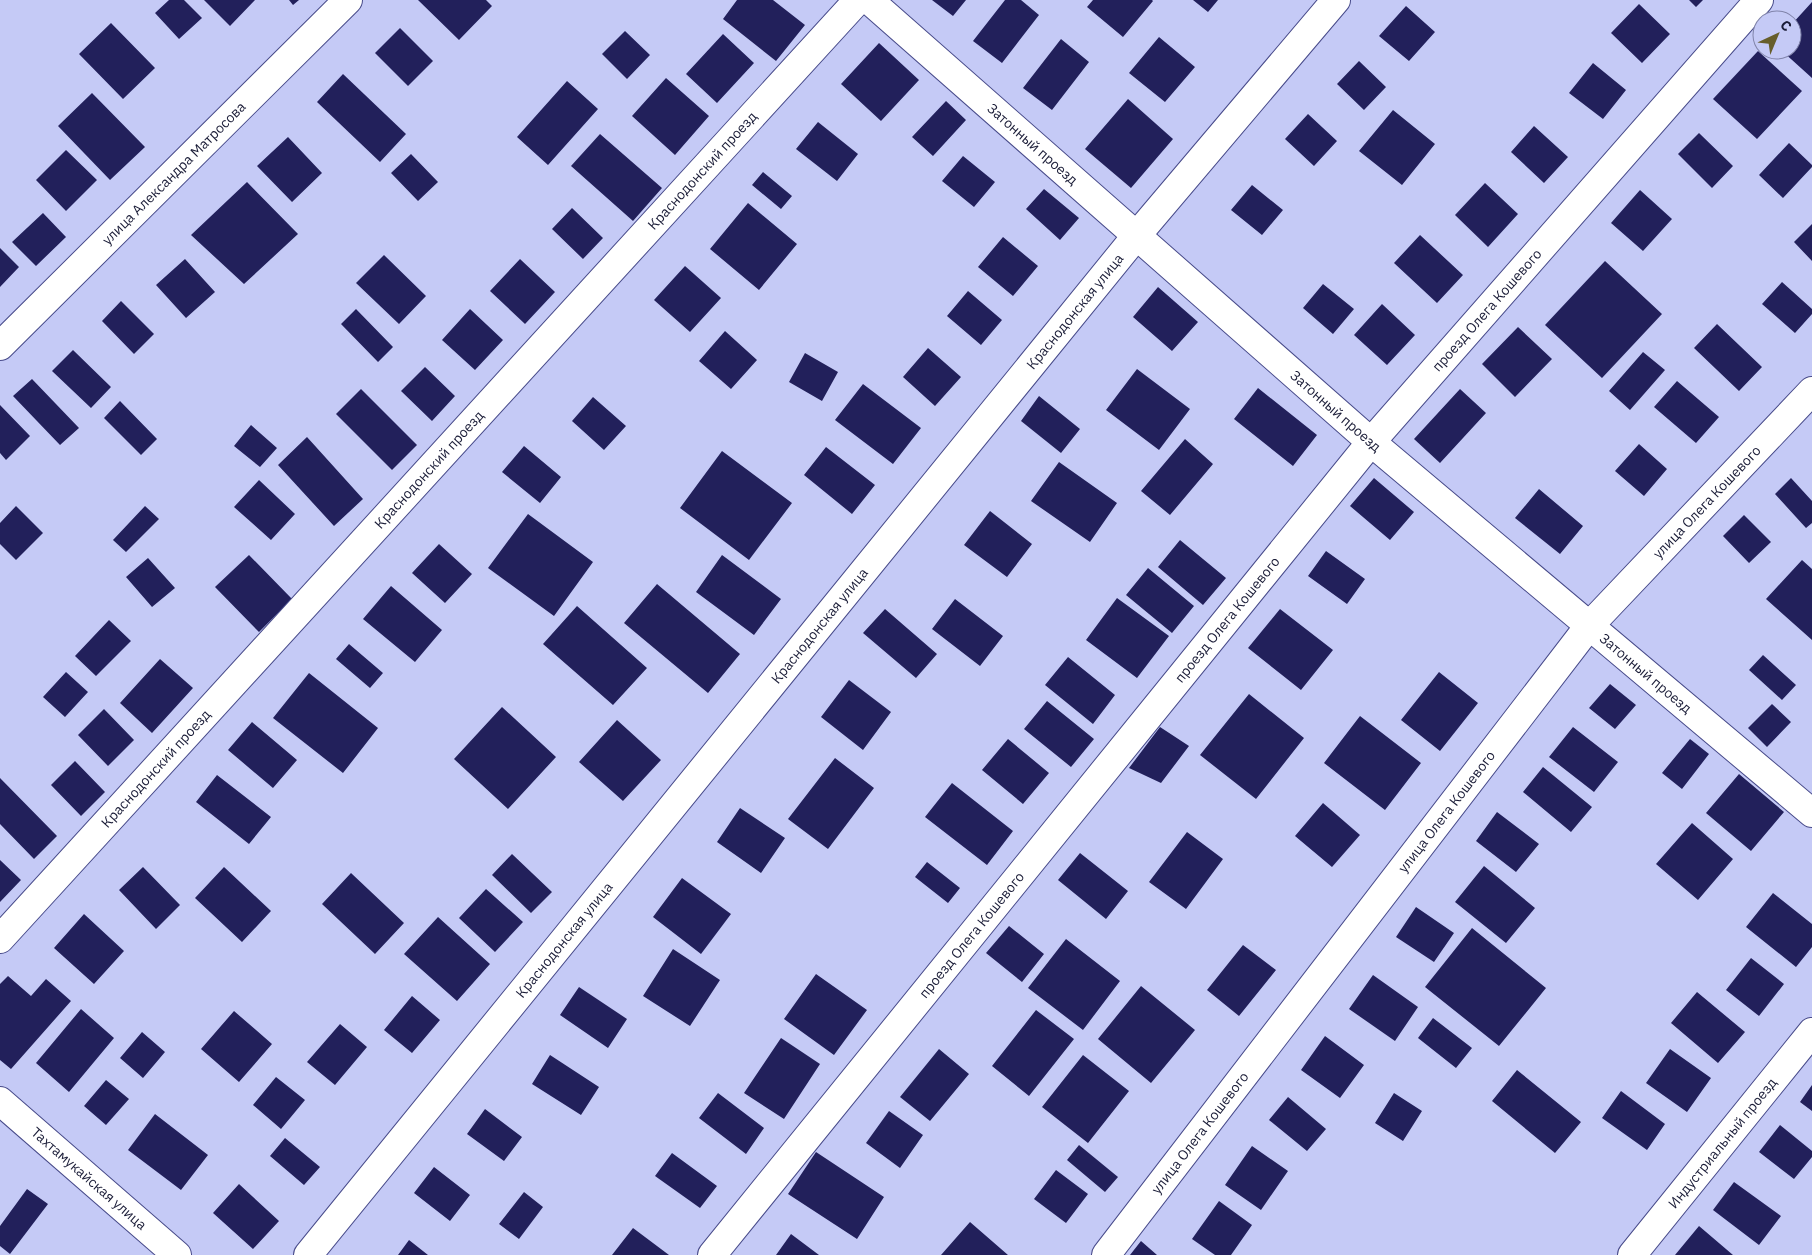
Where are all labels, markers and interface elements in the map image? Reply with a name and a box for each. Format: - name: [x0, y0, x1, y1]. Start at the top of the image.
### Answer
- north arrow: [1752, 10, 1802, 60]
- text: С: [1776, 16, 1796, 35]
- street label: улица Александра Матросова: [98, 98, 250, 249]
- street label: Затонный проезд: [984, 99, 1082, 189]
- street label: Краснодонский проезд: [644, 108, 761, 233]
- street label: проезд Олега Кошевого: [1428, 245, 1546, 375]
- street label: Краснодонская улица: [1023, 249, 1128, 373]
- street label: Затонный проезд: [1287, 366, 1385, 456]
- street label: Краснодонский проезд: [370, 407, 488, 532]
- street label: улица Олега Кошевого: [1649, 442, 1765, 562]
- street label: проезд Олега Кошевого: [1171, 553, 1284, 686]
- street label: Краснодонская улица: [767, 564, 872, 687]
- street label: Затонный проезд: [1596, 629, 1696, 717]
- street label: Краснодонский проезд: [97, 706, 214, 831]
- street label: улица Олега Кошевого: [1394, 747, 1499, 876]
- street label: проезд Олега Кошевого: [915, 868, 1028, 1002]
- street label: Краснодонская улица: [512, 878, 617, 1002]
- street label: улица Олега Кошевого: [1147, 1068, 1252, 1197]
- street label: Индустриальный проезд: [1664, 1074, 1781, 1212]
- street label: Тахтамукайская улица: [28, 1123, 151, 1234]

